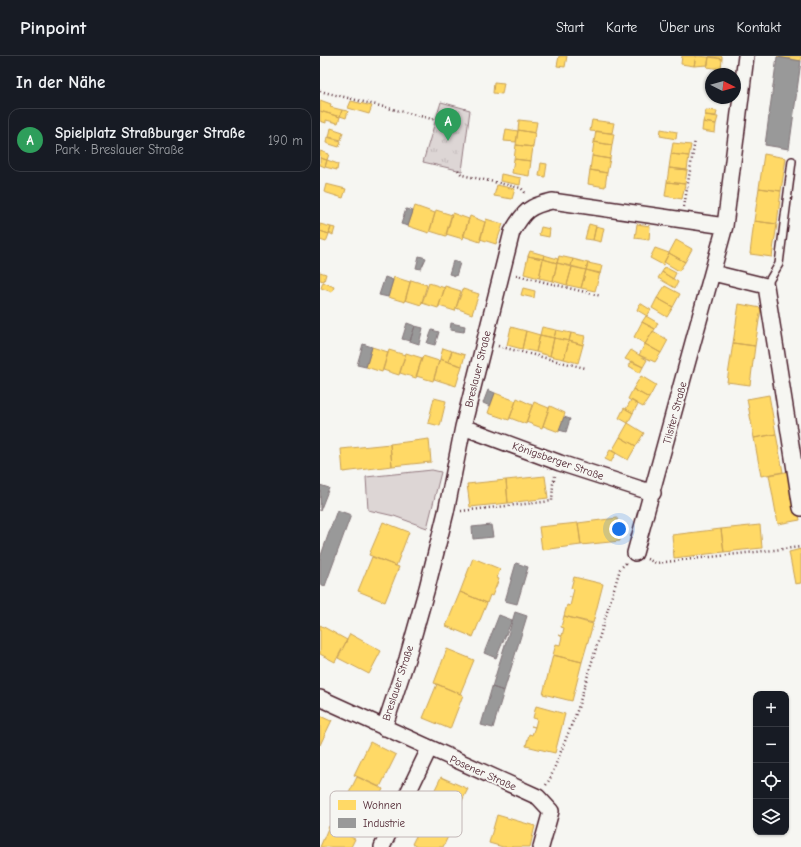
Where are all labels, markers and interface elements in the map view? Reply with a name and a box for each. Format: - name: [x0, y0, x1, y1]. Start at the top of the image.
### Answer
- text: Pinpoint: [20, 17, 86, 39]
- text: Start: [556, 19, 584, 36]
- text: Karte: [606, 19, 637, 36]
- text: Über uns: [659, 19, 714, 36]
- text: Kontakt: [736, 19, 781, 36]
- north arrow: [705, 68, 741, 104]
- text: In der Nähe: [16, 73, 105, 92]
- pin: A: [435, 108, 461, 141]
- text: Spielplatz Straßburger Straße: [55, 124, 245, 142]
- text: A: [26, 133, 34, 148]
- text: 190 m: [268, 133, 303, 148]
- text: Park · Breslauer Straße: [55, 142, 184, 157]
- street label: Breslauer Straße: [462, 329, 494, 409]
- street label: Tilsiter Straße: [660, 380, 690, 446]
- street label: Königsberger Straße: [510, 439, 606, 483]
- your location: [609, 519, 629, 539]
- street label: Breslauer Straße: [380, 643, 416, 722]
- map controls: [753, 691, 789, 835]
- button: +: [753, 691, 789, 727]
- button: −: [753, 727, 789, 763]
- street label: Posener Straße: [448, 753, 519, 794]
- button: locate: [753, 763, 789, 799]
- legend: [330, 791, 462, 837]
- text: Wohnen: [363, 799, 402, 812]
- button: layers: [753, 799, 789, 835]
- text: Industrie: [363, 817, 405, 830]

